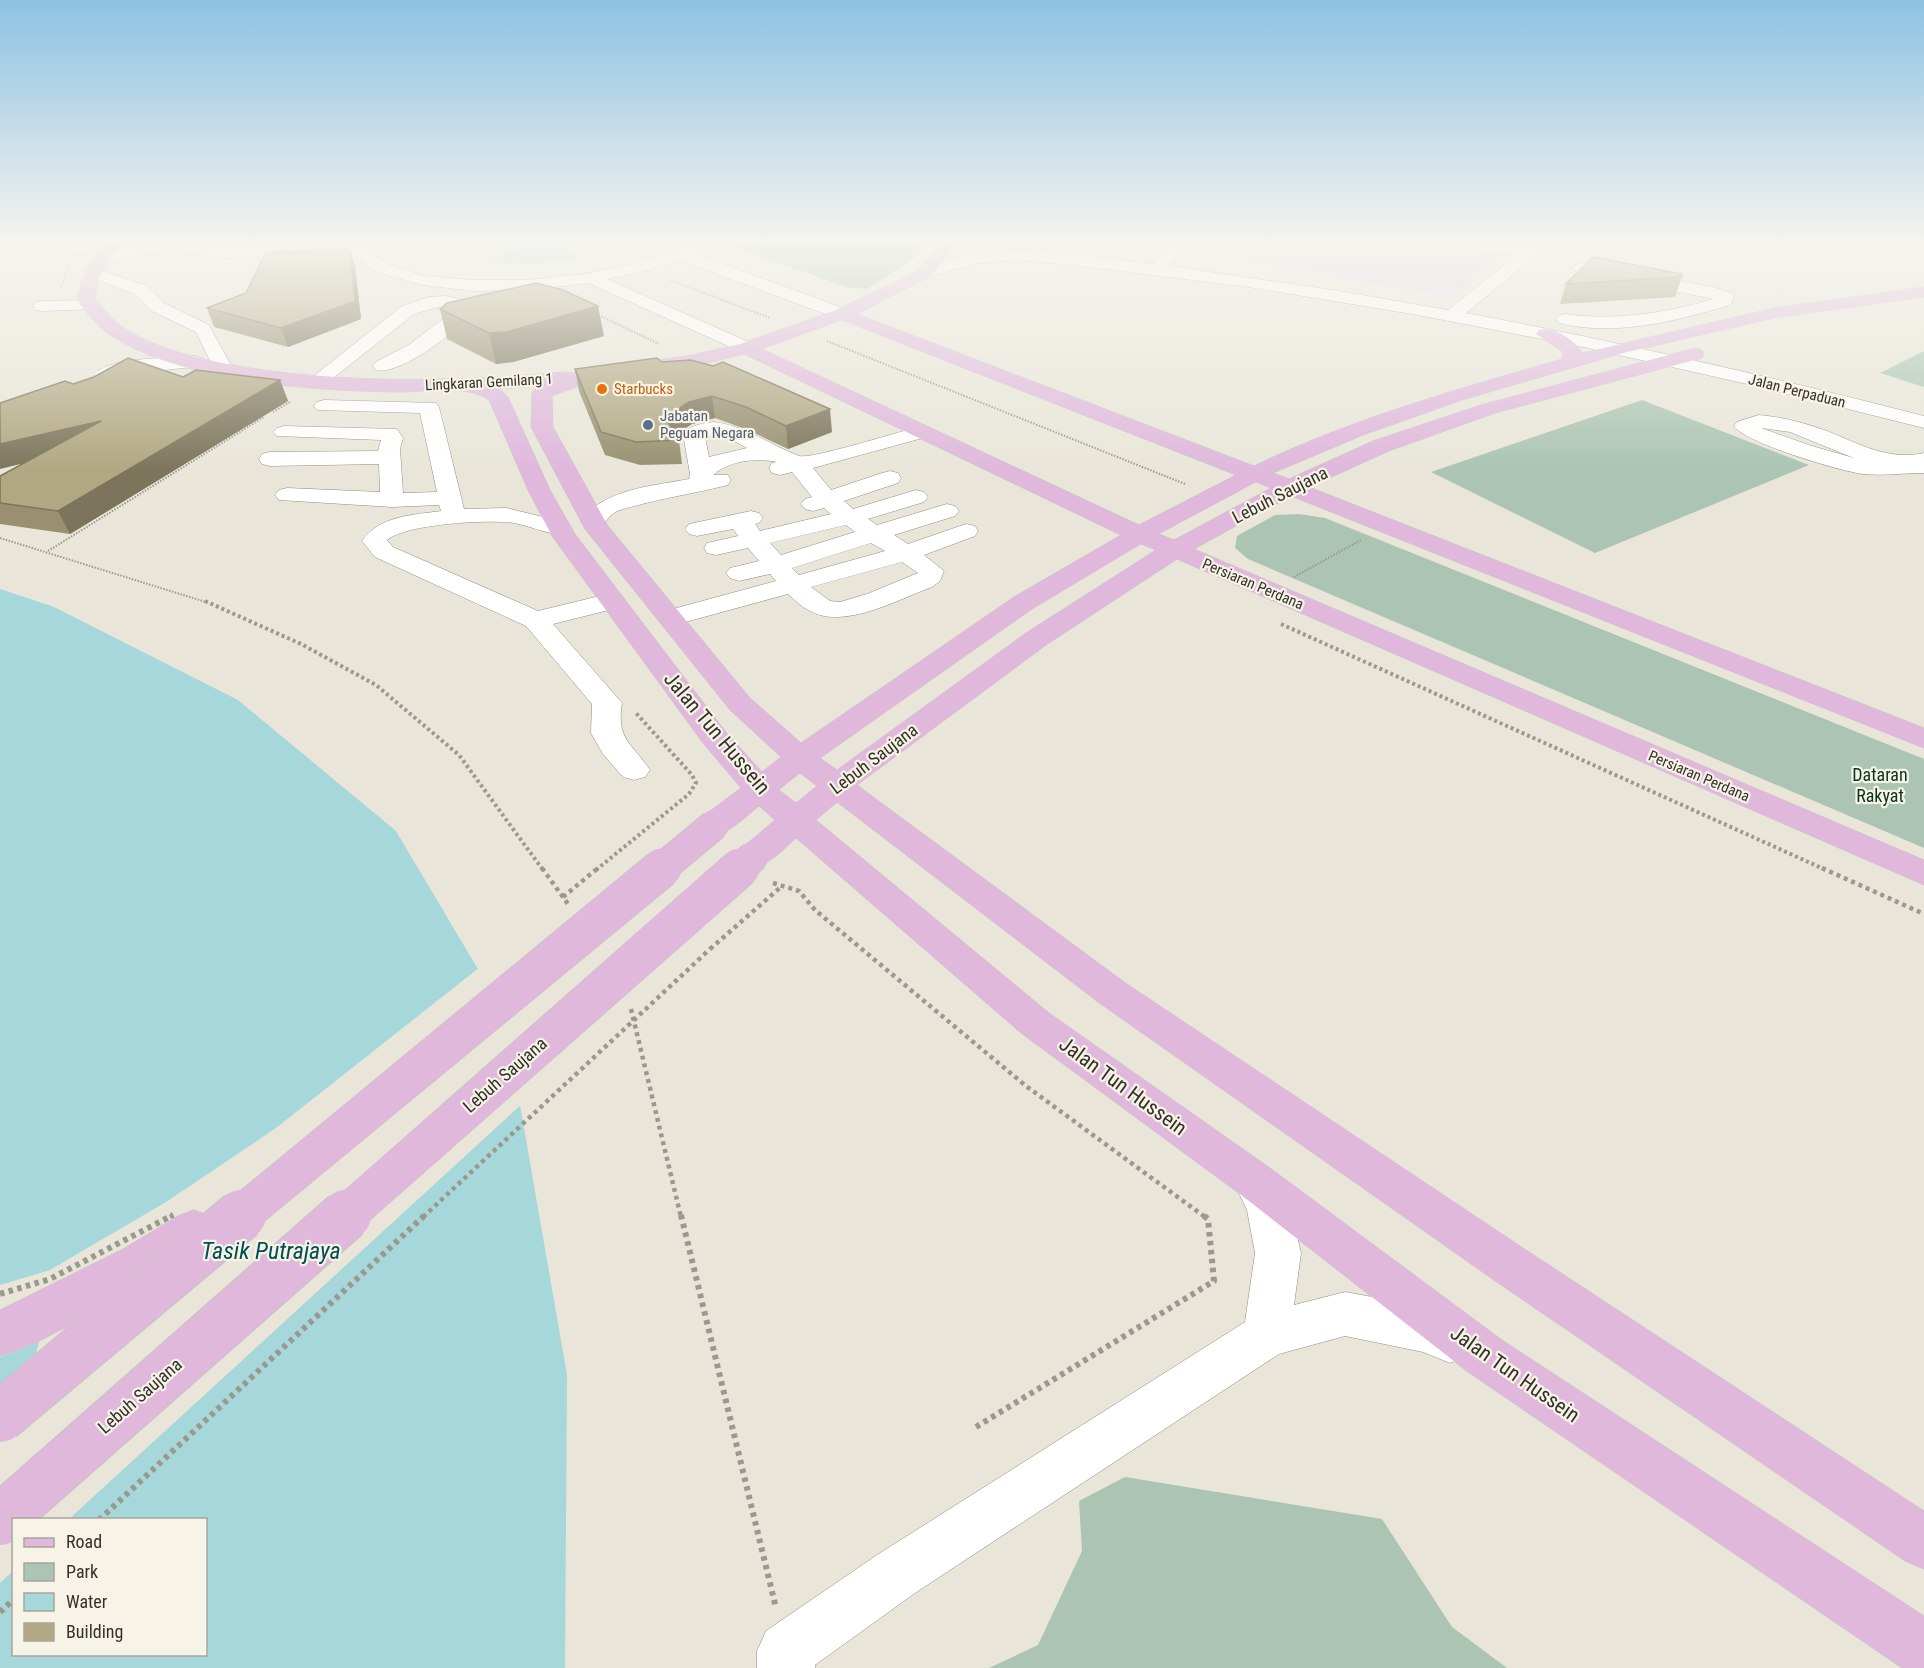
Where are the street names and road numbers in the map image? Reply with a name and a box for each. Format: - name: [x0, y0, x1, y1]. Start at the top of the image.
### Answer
- street label: Lingkaran Gemilang 1: [425, 370, 553, 394]
- street label: Jalan Perpaduan: [1747, 370, 1847, 412]
- street label: Lebuh Saujana: [1229, 462, 1331, 528]
- street label: Persiaran Perdana: [1200, 555, 1306, 613]
- street label: Jalan Tun Hussein: [659, 667, 775, 799]
- street label: Lebuh Saujana: [826, 719, 922, 798]
- street label: Persiaran Perdana: [1646, 747, 1752, 805]
- street label: Jalan Tun Hussein: [1054, 1032, 1192, 1140]
- street label: Lebuh Saujana: [459, 1033, 551, 1117]
- street label: Jalan Tun Hussein: [1446, 1321, 1584, 1427]
- street label: Lebuh Saujana: [94, 1354, 186, 1438]

